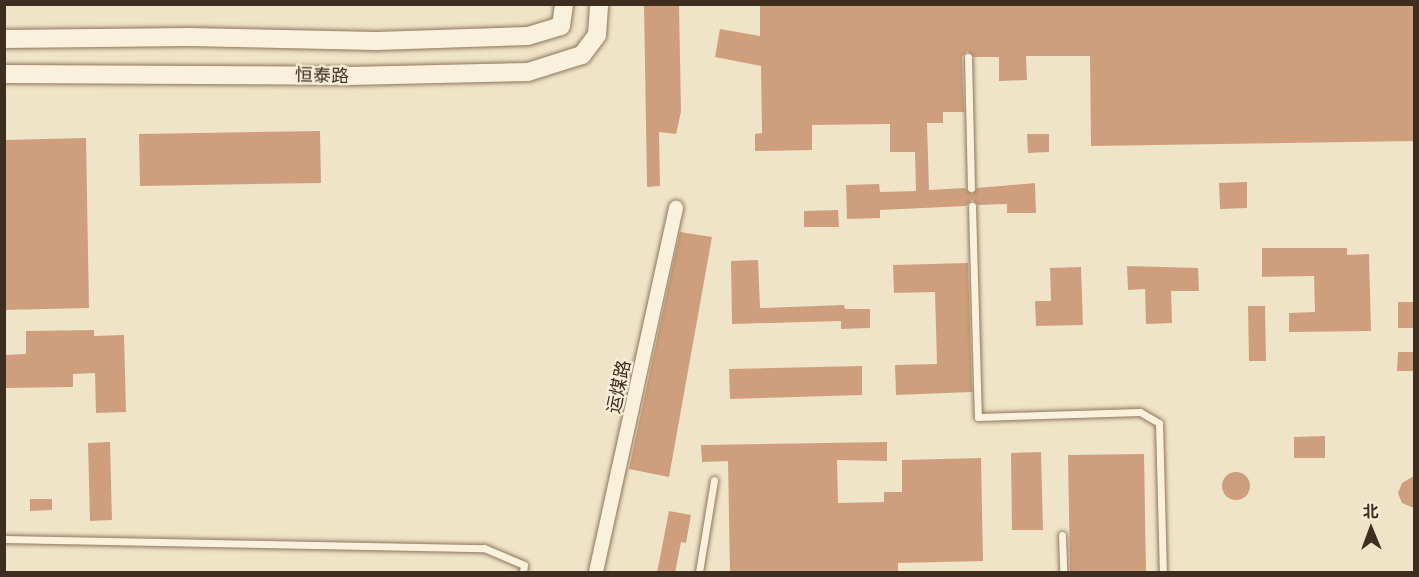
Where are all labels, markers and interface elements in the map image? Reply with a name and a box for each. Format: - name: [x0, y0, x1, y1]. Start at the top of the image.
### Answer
- street label: 恒泰路: [295, 65, 349, 87]
- street label: 运煤路: [603, 358, 635, 416]
- north arrow: [1341, 499, 1401, 559]
- text: 北: [1362, 501, 1379, 521]

